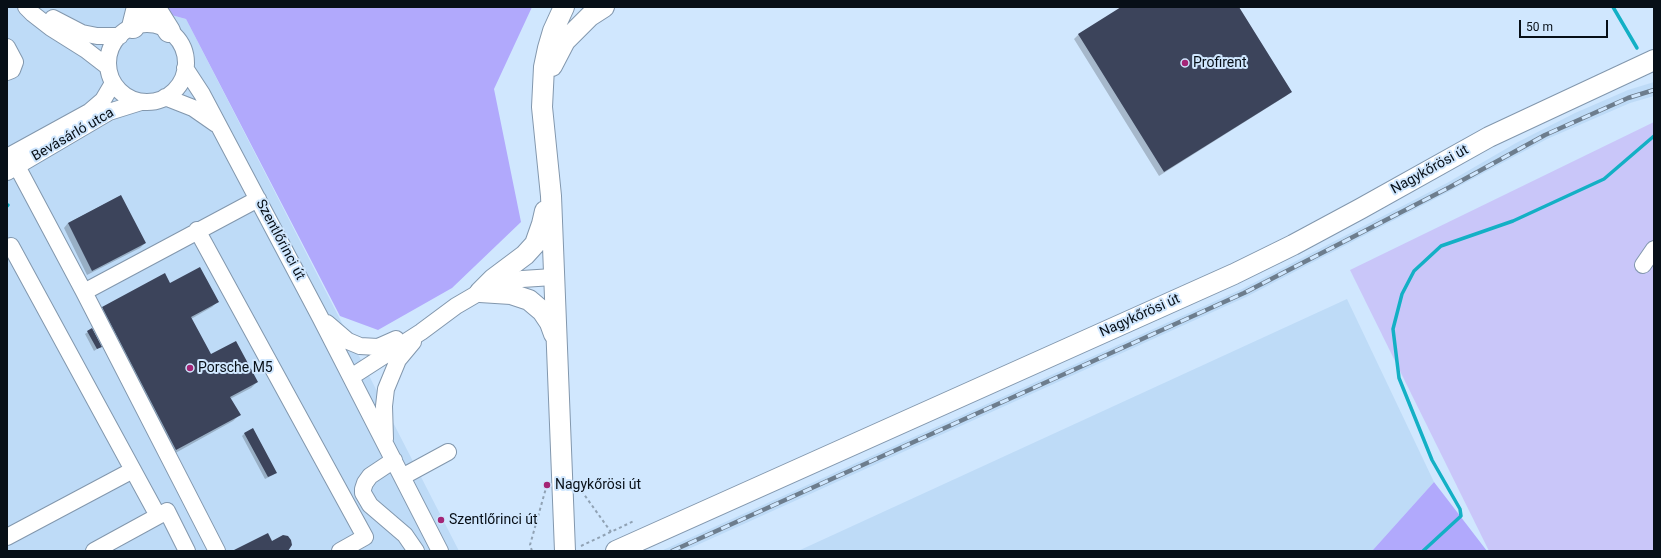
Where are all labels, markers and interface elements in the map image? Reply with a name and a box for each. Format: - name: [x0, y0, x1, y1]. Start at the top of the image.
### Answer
- scale bar: [1521, 12, 1610, 38]
- text: 50 m: [1526, 20, 1553, 34]
- place label: Profirent: [1193, 55, 1247, 71]
- marker: Profirent: [1180, 58, 1190, 68]
- street label: Bevásárló utca: [29, 105, 117, 165]
- street label: Nagykőrösi út: [1388, 142, 1472, 198]
- street label: Szentlőrinci út: [252, 197, 308, 283]
- street label: Nagykőrösi út: [1097, 291, 1183, 341]
- place label: Porsche M5: [198, 360, 273, 376]
- marker: Porsche M5: [185, 363, 195, 373]
- place label: Nagykőrösi út: [555, 477, 641, 493]
- marker: Nagykőrösi út: [542, 480, 552, 490]
- place label: Szentlőrinci út: [449, 512, 538, 528]
- marker: Szentlőrinci út: [436, 515, 446, 525]

